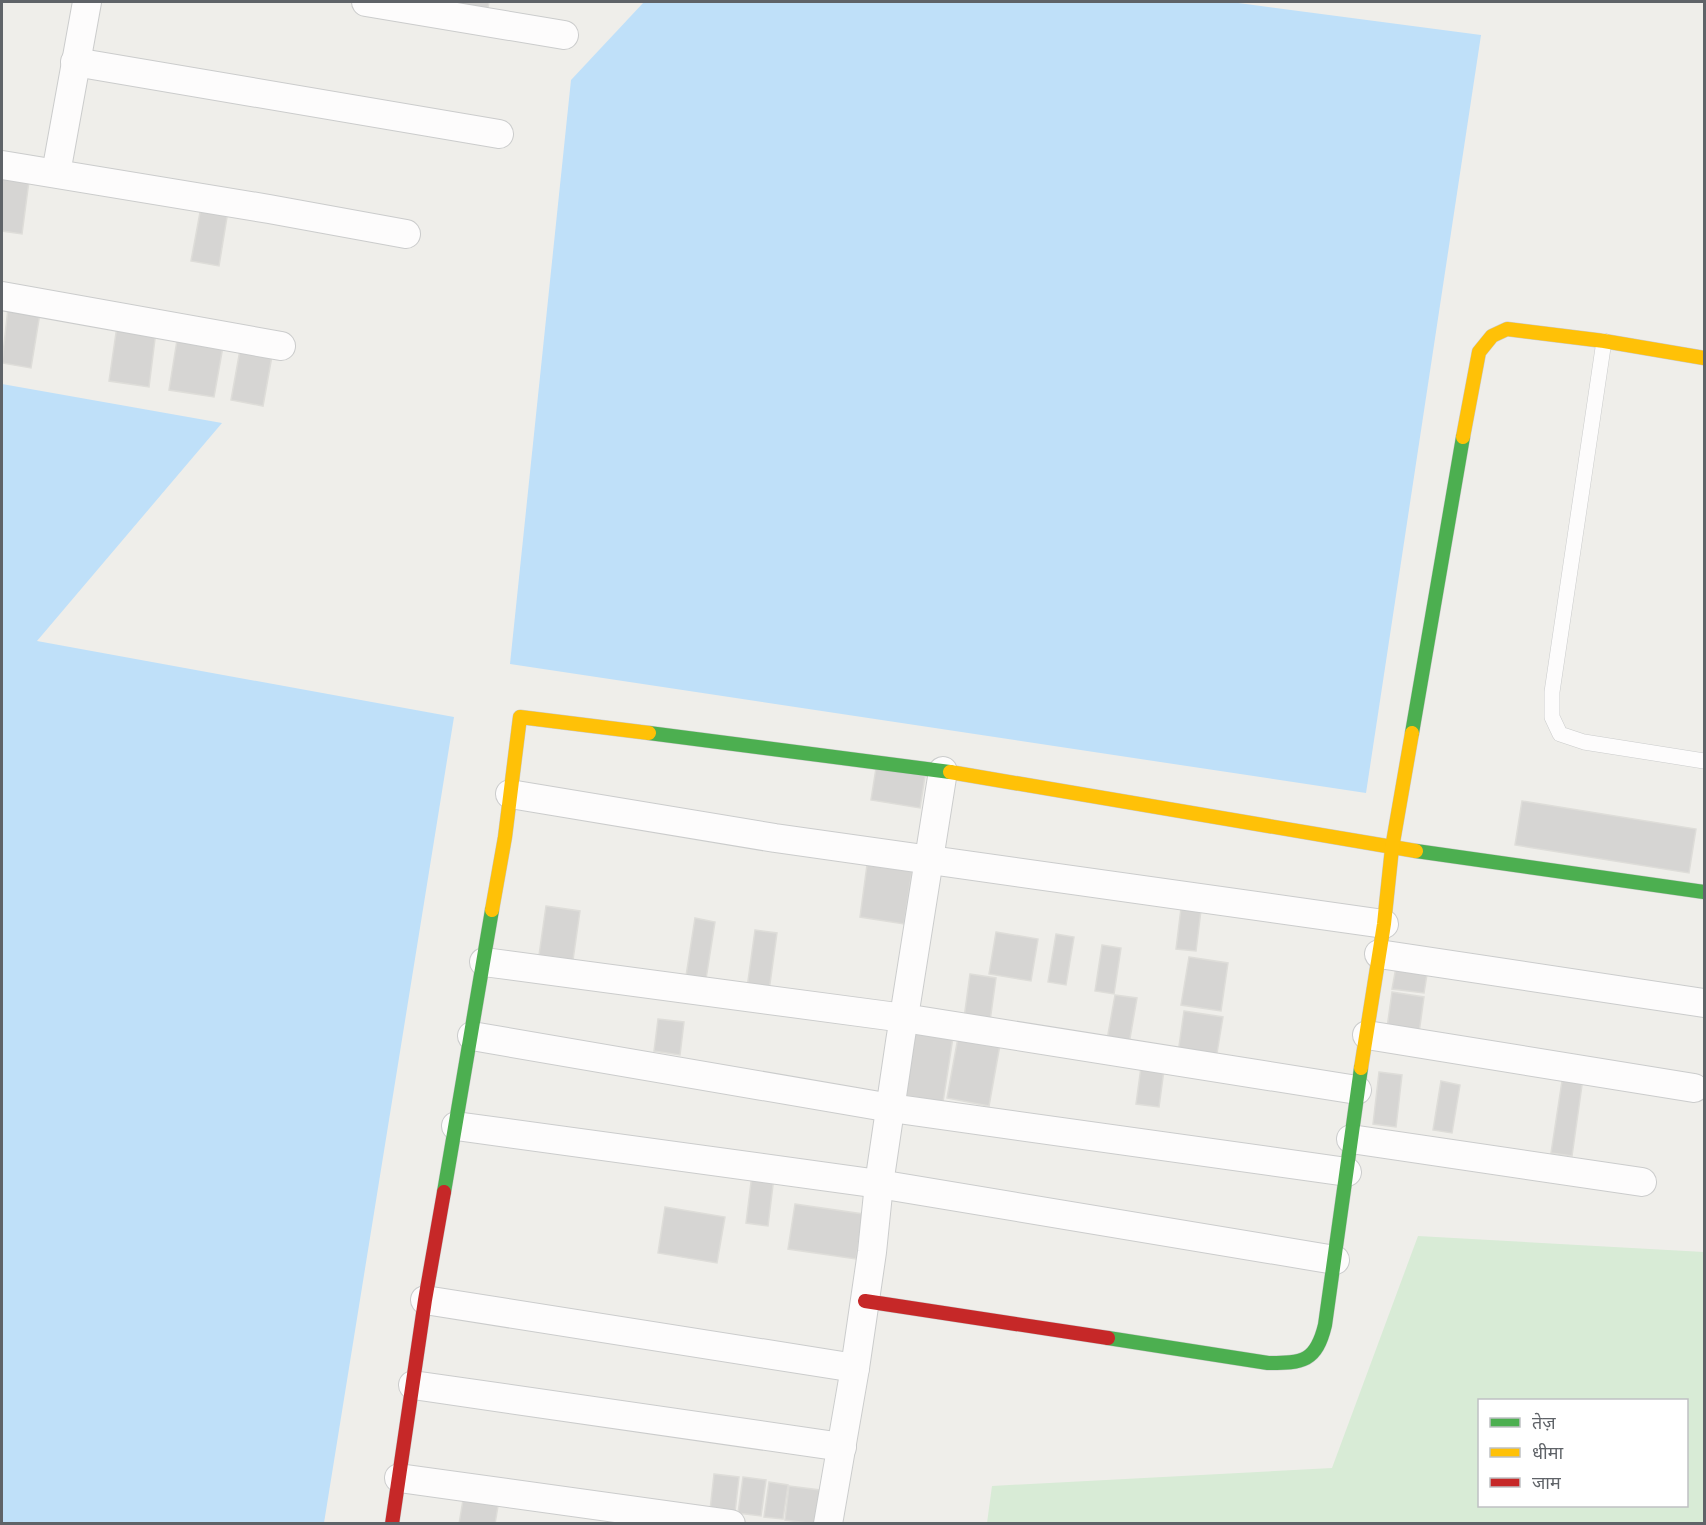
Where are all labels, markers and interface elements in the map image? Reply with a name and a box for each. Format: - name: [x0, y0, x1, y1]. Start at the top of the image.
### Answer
- legend: [1478, 1399, 1688, 1507]
- text: तेज़: [1532, 1412, 1556, 1434]
- text: धीमा: [1532, 1442, 1563, 1464]
- text: जाम: [1532, 1472, 1562, 1494]

